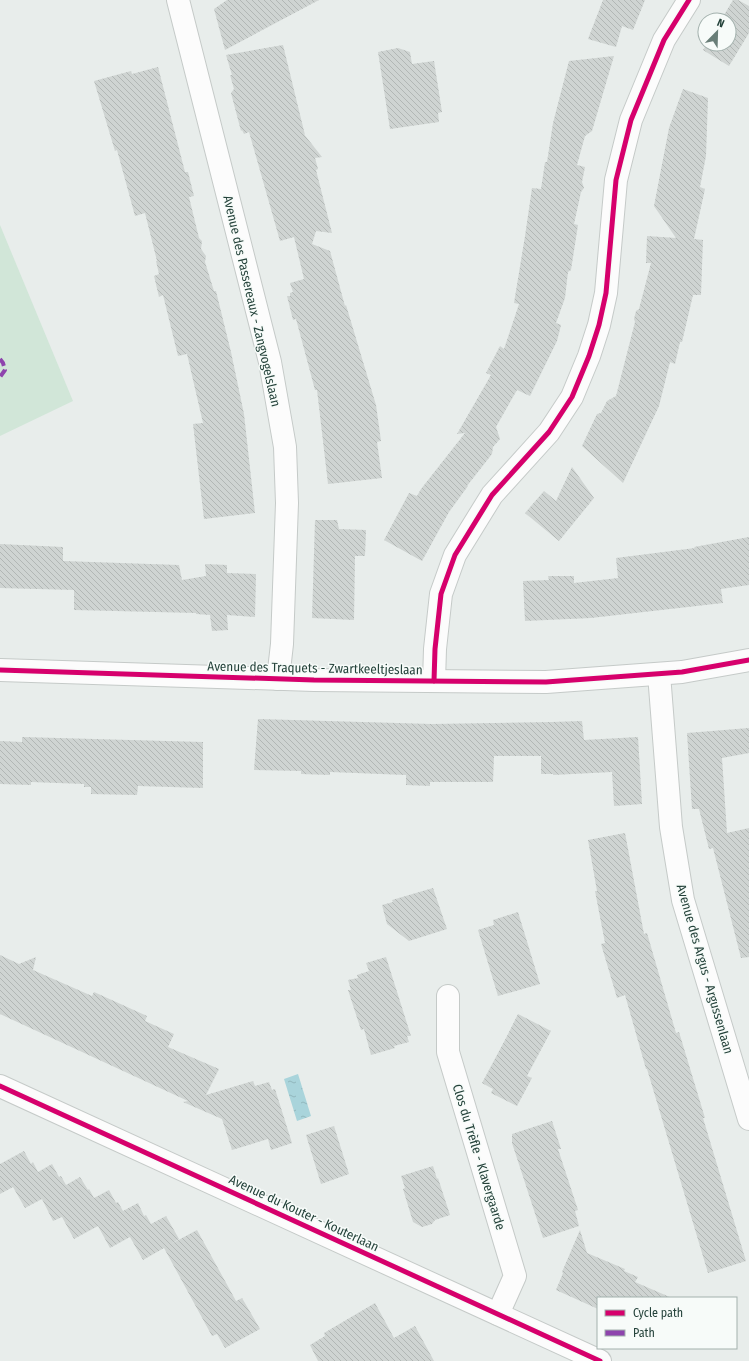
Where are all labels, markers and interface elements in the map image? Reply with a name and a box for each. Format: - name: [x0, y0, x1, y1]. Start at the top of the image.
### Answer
- north arrow: [697, 12, 737, 52]
- text: N: [715, 16, 726, 31]
- street label: Avenue des Passereaux - Zangvogelslaan: [220, 194, 284, 408]
- street label: Avenue des Traquets - Zwartkeeltjeslaan: [207, 659, 423, 677]
- street label: Avenue des Argus - Argussenlaan: [674, 883, 736, 1055]
- street label: Clos du Trèfle - Klavergaarde: [450, 1082, 508, 1232]
- street label: Avenue du Kouter - Kouterlaan: [227, 1172, 381, 1254]
- legend: [597, 1297, 737, 1349]
- text: Cycle path: [633, 1306, 683, 1320]
- text: Path: [633, 1326, 655, 1340]

